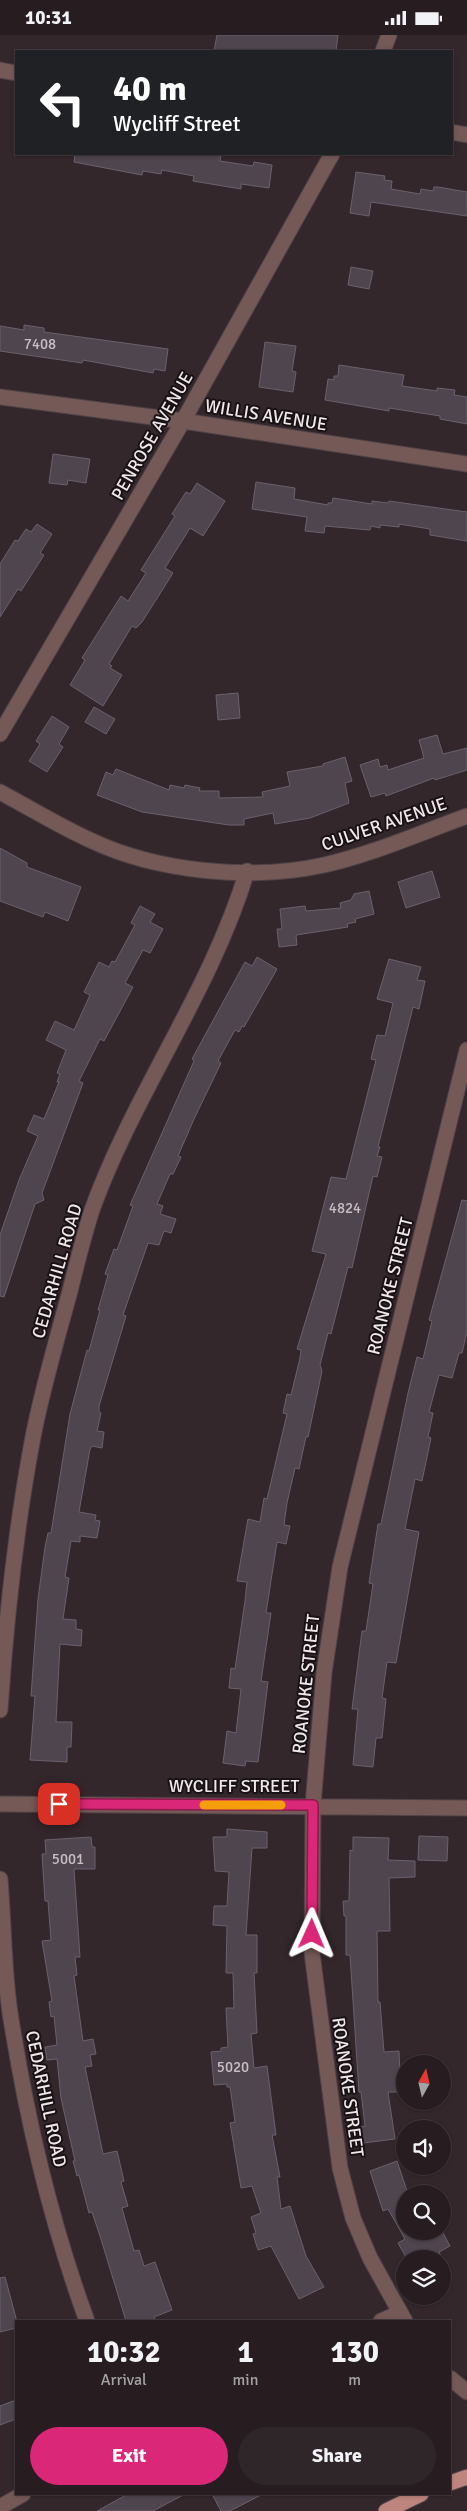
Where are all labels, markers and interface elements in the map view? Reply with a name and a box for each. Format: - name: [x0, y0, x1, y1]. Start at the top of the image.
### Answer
- text: 10:31: [25, 6, 72, 30]
- text: 40 m: [113, 67, 187, 110]
- icon: left: [30, 70, 95, 135]
- text: Wycliff Street: [113, 110, 240, 137]
- house number: 7408: [24, 335, 56, 353]
- street label: PENROSE AVENUE: [106, 368, 198, 504]
- street label: WILLIS AVENUE: [203, 394, 329, 436]
- street label: CULVER AVENUE: [318, 792, 450, 856]
- house number: 4824: [329, 1199, 361, 1217]
- street label: CEDARHILL ROAD: [27, 1201, 87, 1341]
- street label: ROANOKE STREET: [362, 1215, 418, 1357]
- street label: ROANOKE STREET: [288, 1613, 324, 1755]
- street label: WYCLIFF STREET: [169, 1775, 299, 1797]
- pin: [38, 1783, 80, 1825]
- icon: arrive: [45, 1790, 73, 1818]
- house number: 5001: [52, 1850, 84, 1868]
- position arrow: [285, 1907, 337, 1959]
- street label: ROANOKE STREET: [327, 2016, 369, 2158]
- street label: CEDARHILL ROAD: [21, 2029, 71, 2169]
- north arrow: [396, 2055, 451, 2110]
- map controls: [396, 2055, 451, 2305]
- house number: 5020: [217, 2058, 249, 2076]
- button: sound: [396, 2120, 451, 2175]
- button: search: [396, 2185, 451, 2240]
- button: layers: [396, 2250, 451, 2305]
- text: 10:32: [87, 2334, 161, 2371]
- text: 1: [237, 2334, 254, 2371]
- text: 130: [330, 2334, 379, 2371]
- text: Arrival: [101, 2370, 147, 2390]
- text: min: [233, 2370, 258, 2390]
- text: m: [348, 2370, 361, 2390]
- button: Exit: [30, 2427, 228, 2485]
- button: Share: [238, 2427, 436, 2485]

